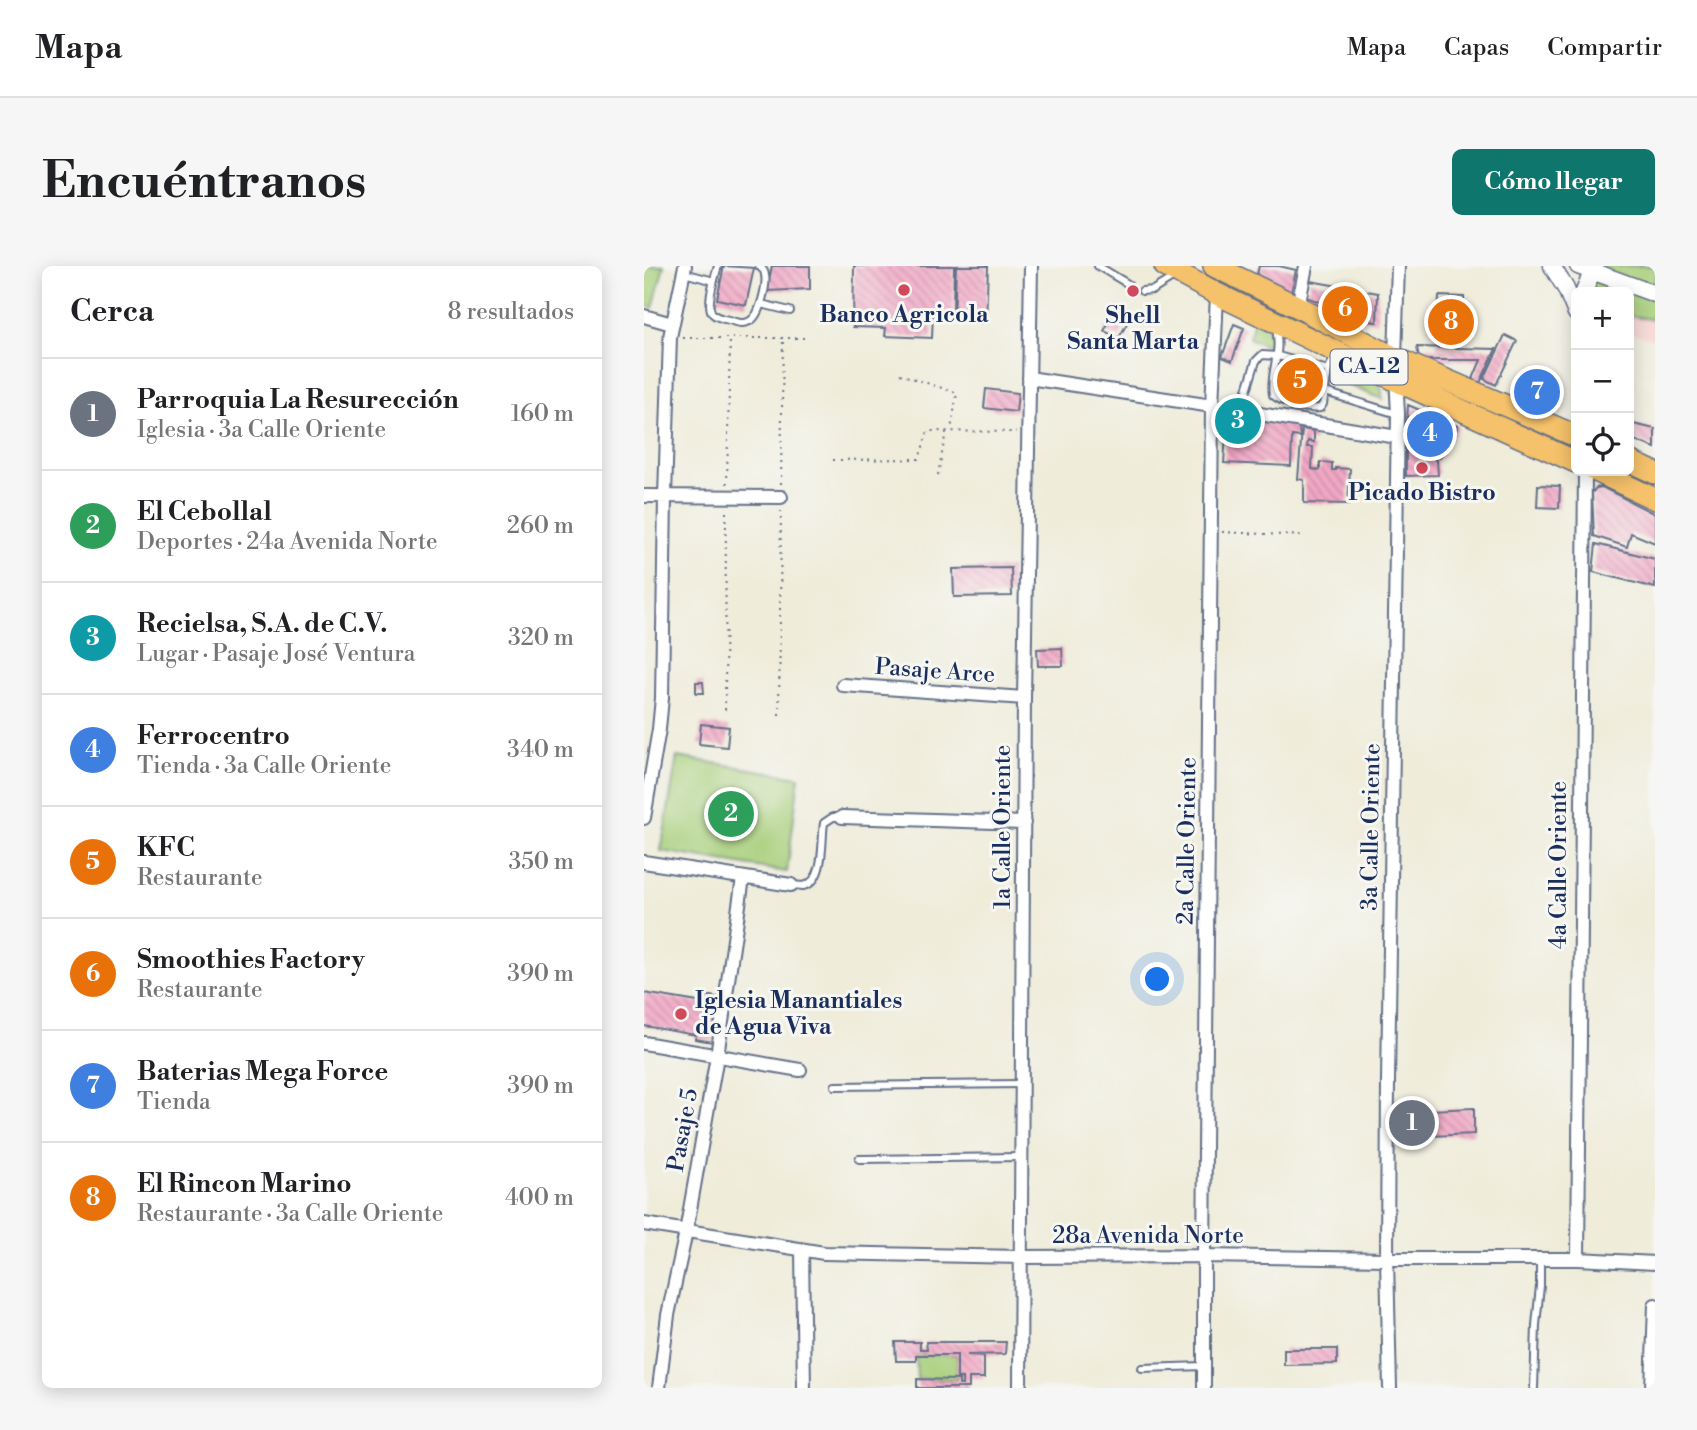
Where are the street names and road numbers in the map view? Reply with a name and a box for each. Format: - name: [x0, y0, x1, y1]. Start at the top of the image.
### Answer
- road number: CA-12: [1330, 350, 1408, 385]
- street label: Pasaje Arce: [874, 653, 996, 689]
- street label: 3a Calle Oriente: [1356, 743, 1386, 911]
- street label: 1a Calle Oriente: [989, 745, 1017, 909]
- street label: 2a Calle Oriente: [1172, 757, 1202, 925]
- street label: 4a Calle Oriente: [1545, 781, 1573, 949]
- street label: Pasaje 5: [662, 1086, 704, 1174]
- street label: 28a Avenida Norte: [1052, 1222, 1244, 1250]

